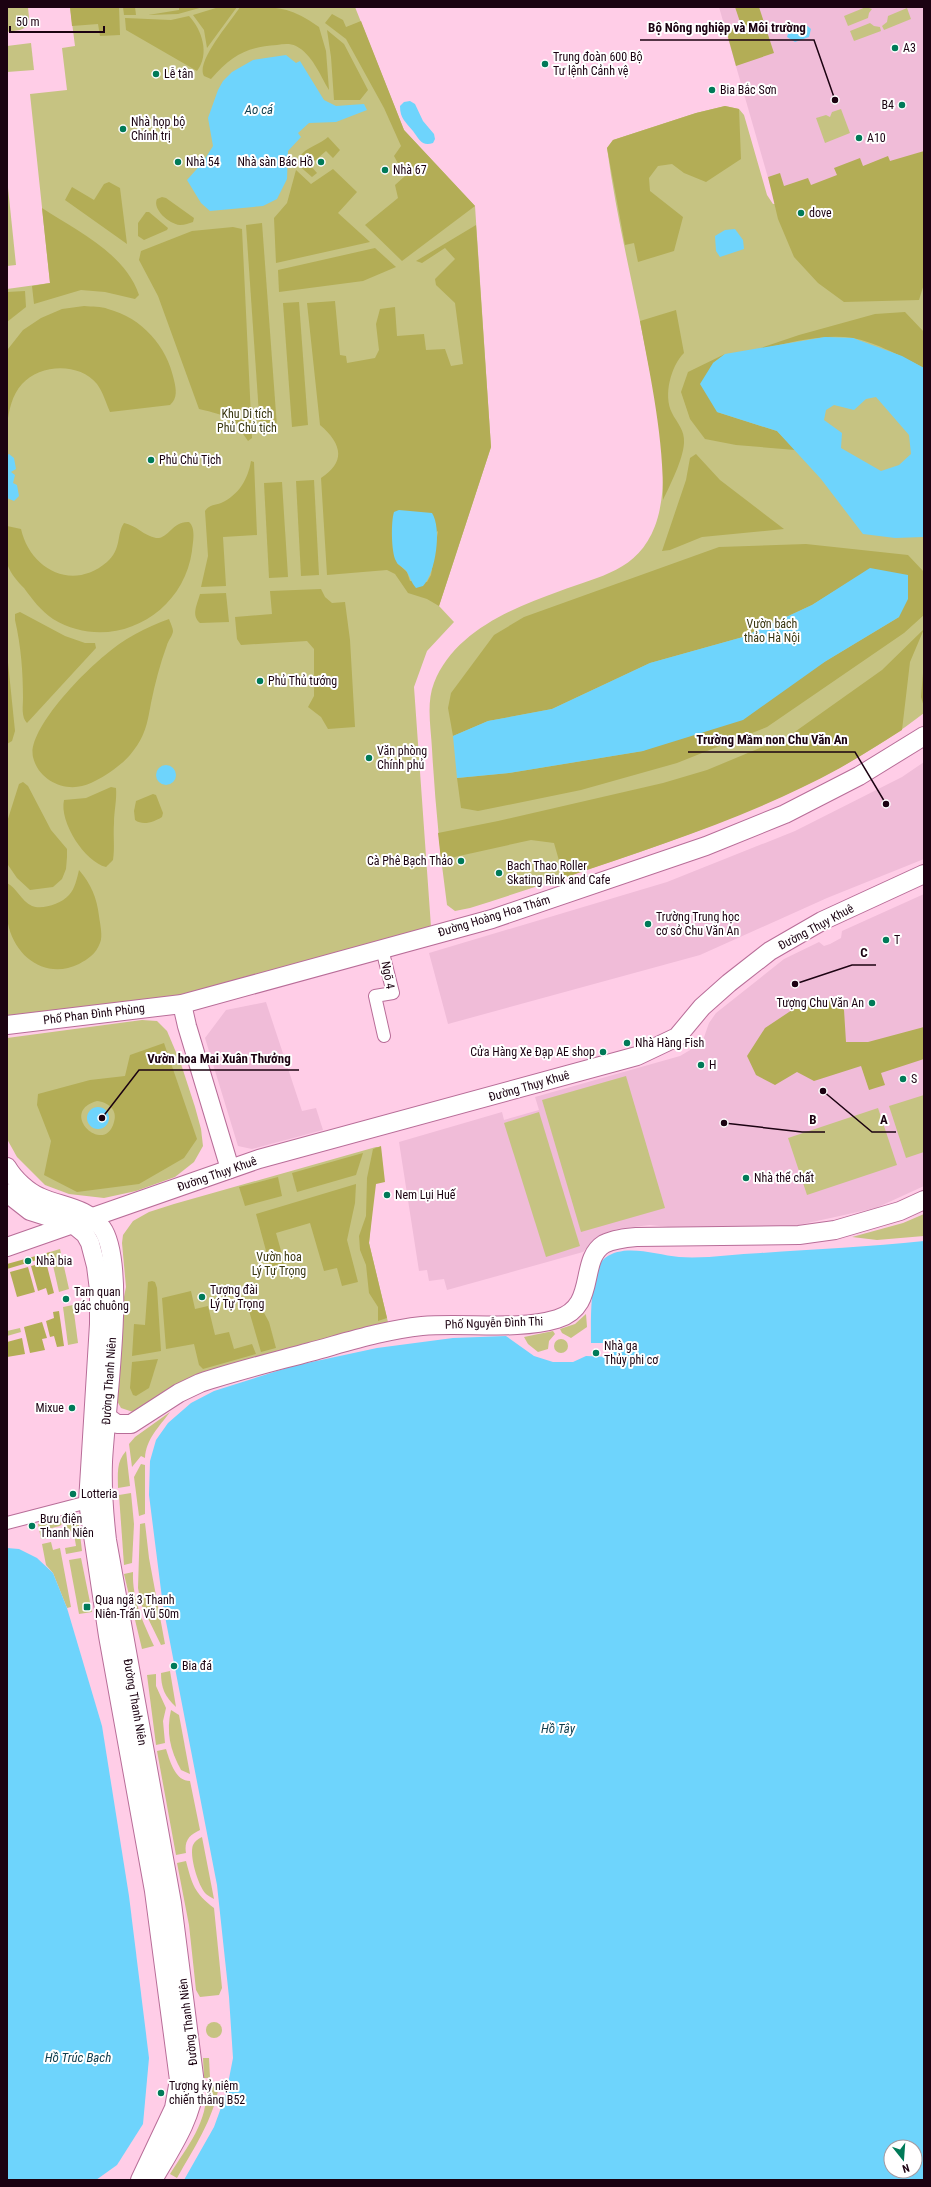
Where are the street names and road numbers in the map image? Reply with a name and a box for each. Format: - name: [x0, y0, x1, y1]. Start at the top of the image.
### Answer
- street label: Đường Hoàng Hoa Thám: [436, 892, 552, 940]
- street label: Đường Thụy Khuê: [776, 901, 856, 953]
- street label: Ngõ 4: [379, 960, 397, 990]
- street label: Phố Phan Đình Phùng: [42, 1001, 146, 1027]
- street label: Đường Thụy Khuê: [487, 1068, 571, 1104]
- street label: Đường Thụy Khuê: [175, 1154, 259, 1194]
- street label: Phố Nguyễn Đình Thi: [445, 1314, 543, 1332]
- street label: Đường Thanh Niên: [99, 1337, 119, 1425]
- street label: Đường Thanh Niên: [120, 1658, 150, 1747]
- street label: Đường Thanh Niên: [176, 1977, 200, 2066]

